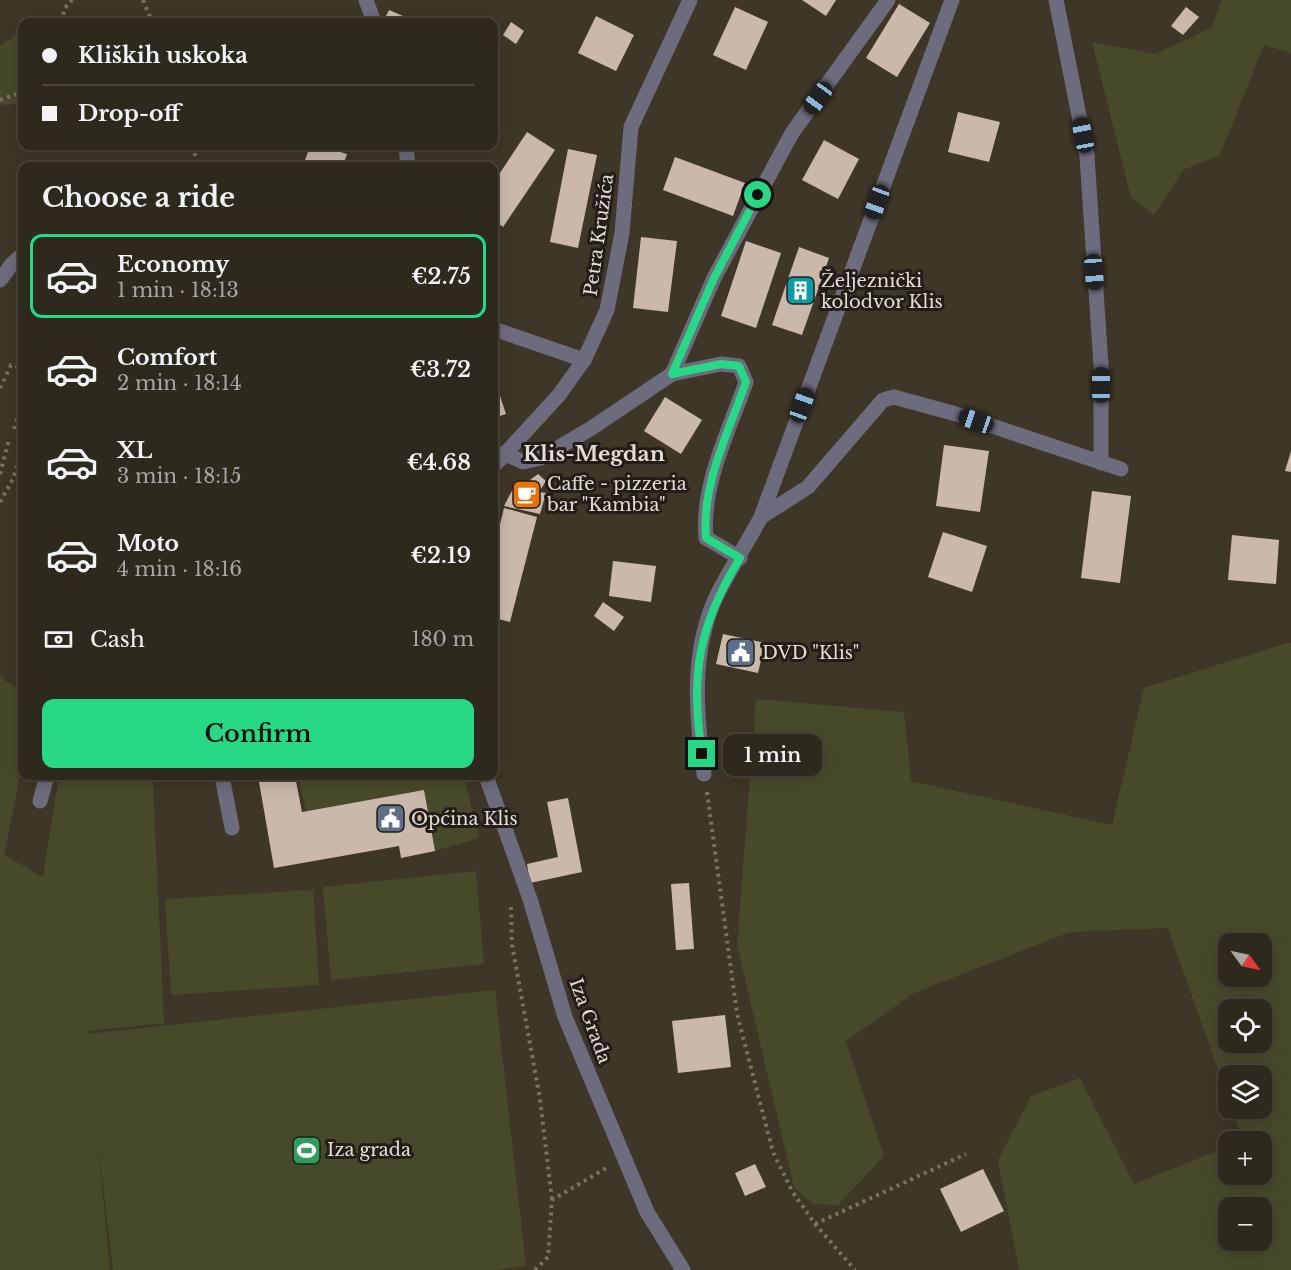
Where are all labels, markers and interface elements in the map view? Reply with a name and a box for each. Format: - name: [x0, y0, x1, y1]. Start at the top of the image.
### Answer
- text: Kliških uskoka: [78, 42, 248, 69]
- car: [800, 78, 836, 118]
- text: Drop-off: [78, 100, 180, 127]
- car: [1071, 116, 1095, 154]
- street label: Petra Kružića: [580, 173, 618, 297]
- text: Choose a ride: [42, 181, 235, 214]
- route start: [744, 181, 771, 208]
- car: [862, 182, 892, 222]
- icon: car: [45, 249, 99, 303]
- text: Economy: [117, 251, 229, 278]
- car: [1084, 253, 1104, 291]
- text: €2.75: [411, 263, 471, 290]
- place label: Željeznički kolodvor Klis: [821, 269, 943, 313]
- building icon: Željeznički kolodvor Klis: [784, 275, 816, 307]
- text: 1 min · 18:13: [117, 278, 239, 302]
- icon: car: [45, 342, 99, 396]
- text: Comfort: [117, 344, 217, 371]
- text: €3.72: [410, 356, 471, 383]
- car: [1092, 367, 1110, 403]
- text: 2 min · 18:14: [117, 371, 242, 395]
- car: [787, 385, 817, 425]
- car: [956, 407, 996, 435]
- icon: car: [45, 435, 99, 489]
- text: XL: [117, 437, 152, 464]
- district label: Klis-Megdan: [523, 441, 665, 467]
- text: €4.68: [407, 449, 471, 476]
- text: 3 min · 18:15: [117, 464, 241, 488]
- place label: Caffe - pizzeria bar "Kambia": [546, 473, 687, 516]
- cafe icon: Caffe - pizzeria bar "Kambia": [510, 478, 542, 510]
- icon: car: [45, 528, 99, 582]
- text: Moto: [117, 530, 179, 557]
- text: €2.19: [410, 542, 471, 569]
- text: 4 min · 18:16: [117, 557, 242, 581]
- icon: cash: [42, 623, 75, 656]
- text: Cash: [90, 626, 145, 653]
- text: 180 m: [411, 627, 474, 651]
- public building icon: DVD "Klis": [725, 637, 757, 669]
- place label: DVD "Klis": [762, 642, 859, 664]
- button: Confirm: [42, 699, 474, 768]
- callout: 1 min: [723, 733, 822, 775]
- route end: [688, 740, 715, 767]
- text: 1 min: [744, 743, 801, 767]
- public building icon: Općina Klis: [374, 803, 406, 835]
- place label: Općina Klis: [411, 808, 518, 830]
- north arrow: [1218, 933, 1272, 987]
- map controls: [1218, 933, 1272, 1251]
- street label: Iza Grada: [564, 976, 616, 1066]
- button: locate: [1218, 999, 1272, 1053]
- button: layers: [1218, 1065, 1272, 1119]
- button: +: [1218, 1131, 1272, 1185]
- sports icon: Iza grada: [290, 1134, 322, 1166]
- place label: Iza grada: [327, 1139, 411, 1161]
- button: −: [1218, 1197, 1272, 1251]

